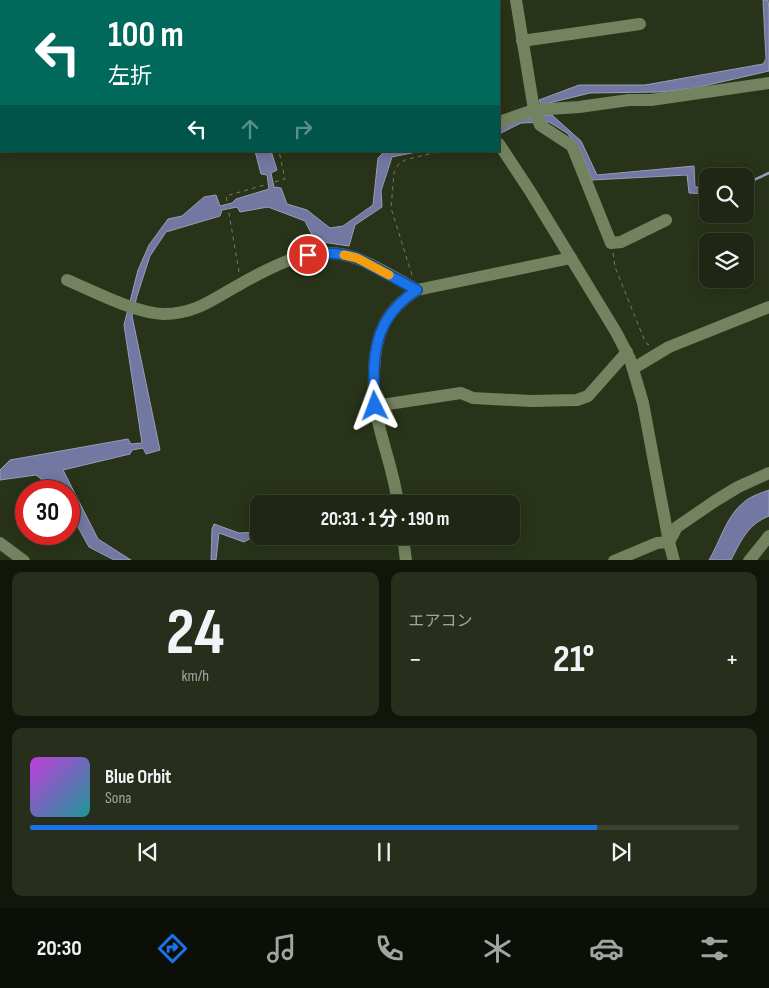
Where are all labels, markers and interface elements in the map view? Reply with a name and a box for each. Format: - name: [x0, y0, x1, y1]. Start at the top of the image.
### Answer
- text: 100 m: [108, 14, 184, 57]
- icon: left: [25, 20, 90, 85]
- text: 左折: [108, 63, 152, 90]
- icon: left: [183, 115, 211, 143]
- icon: ahead: [236, 115, 264, 143]
- icon: right: [289, 115, 317, 143]
- map controls: [699, 168, 754, 288]
- button: search: [699, 168, 754, 223]
- button: layers: [699, 233, 754, 288]
- pin: [287, 234, 329, 276]
- icon: arrive: [294, 241, 322, 269]
- position arrow: [348, 379, 400, 431]
- speed limit sign: 30: [15, 480, 80, 545]
- text: 20:31 · 1 分 · 190 m: [321, 508, 449, 531]
- text: 24: [166, 595, 224, 673]
- text: エアコン: [409, 612, 473, 631]
- text: 21°: [553, 637, 594, 682]
- text: −: [409, 643, 422, 676]
- text: +: [725, 643, 739, 676]
- text: km/h: [181, 667, 209, 686]
- text: Blue Orbit: [105, 766, 171, 789]
- text: Sona: [105, 789, 132, 808]
- icon: previous: [134, 838, 162, 866]
- icon: pause: [370, 838, 398, 866]
- icon: next: [607, 838, 635, 866]
- icon: directions: [155, 931, 190, 966]
- icon: music: [264, 931, 299, 966]
- icon: phone: [372, 931, 407, 966]
- icon: climate: [480, 931, 515, 966]
- icon: car: [589, 931, 624, 966]
- icon: filters: [697, 931, 732, 966]
- text: 20:30: [37, 935, 82, 962]

